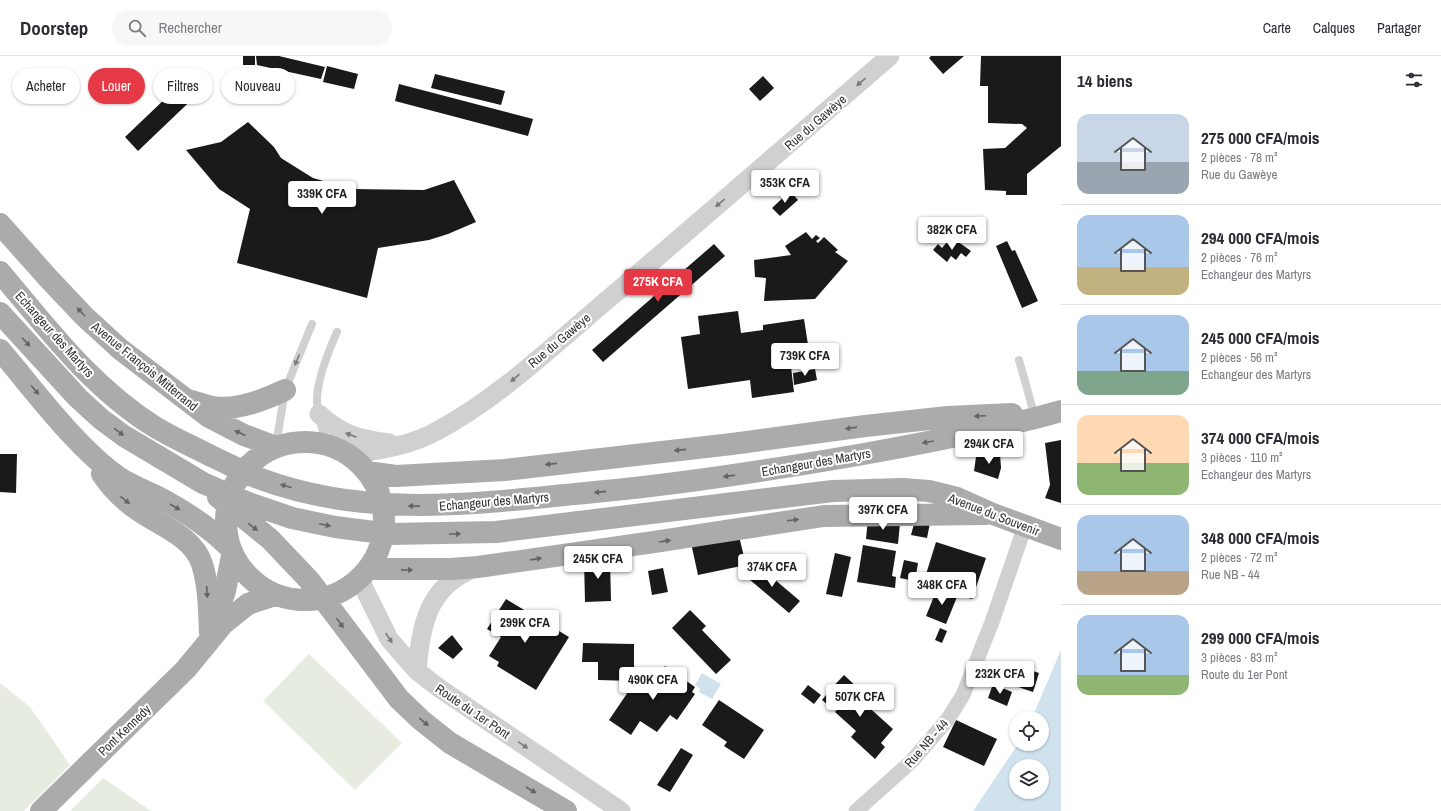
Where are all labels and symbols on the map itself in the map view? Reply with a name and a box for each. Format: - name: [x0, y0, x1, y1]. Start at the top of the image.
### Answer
- one-way arrow: [856, 77, 866, 86]
- street label: Rue du Gawèye: [781, 91, 850, 154]
- pin: 353K CFA: [744, 170, 826, 204]
- pin: 339K CFA: [281, 181, 363, 215]
- one-way arrow: [715, 199, 726, 208]
- pin: 382K CFA: [911, 217, 993, 251]
- pin: 275K CFA: [617, 269, 699, 303]
- street label: Echangeur des Martyrs: [11, 288, 98, 381]
- one-way arrow: [76, 307, 86, 317]
- street label: Rue du Gawèye: [525, 309, 594, 371]
- street label: Avenue François Mitterrand: [87, 318, 201, 415]
- one-way arrow: [21, 337, 31, 347]
- pin: 739K CFA: [764, 343, 846, 377]
- one-way arrow: [294, 355, 300, 367]
- one-way arrow: [509, 374, 520, 383]
- one-way arrow: [30, 385, 39, 395]
- one-way arrow: [973, 413, 986, 419]
- one-way arrow: [845, 425, 857, 431]
- one-way arrow: [114, 428, 124, 436]
- one-way arrow: [234, 430, 245, 436]
- one-way arrow: [344, 431, 356, 437]
- pin: 294K CFA: [948, 431, 1030, 465]
- one-way arrow: [922, 440, 934, 446]
- street label: Echangeur des Martyrs: [760, 445, 872, 480]
- one-way arrow: [674, 447, 686, 453]
- one-way arrow: [545, 461, 557, 468]
- one-way arrow: [723, 473, 735, 479]
- one-way arrow: [280, 483, 293, 489]
- street label: Echangeur des Martyrs: [438, 488, 550, 515]
- one-way arrow: [594, 488, 606, 495]
- street label: Avenue du Souvenir: [945, 489, 1042, 540]
- one-way arrow: [120, 496, 131, 505]
- pin: 397K CFA: [842, 497, 924, 531]
- one-way arrow: [169, 503, 181, 510]
- one-way arrow: [407, 503, 420, 509]
- one-way arrow: [787, 516, 799, 523]
- one-way arrow: [248, 523, 259, 531]
- one-way arrow: [319, 523, 332, 529]
- one-way arrow: [449, 531, 462, 537]
- one-way arrow: [659, 537, 671, 543]
- pin: 245K CFA: [557, 546, 639, 580]
- pin: 374K CFA: [731, 554, 813, 588]
- one-way arrow: [530, 556, 542, 562]
- one-way arrow: [401, 567, 414, 573]
- pin: 348K CFA: [901, 572, 983, 606]
- one-way arrow: [204, 586, 211, 598]
- pin: 299K CFA: [484, 610, 566, 644]
- one-way arrow: [336, 617, 344, 628]
- one-way arrow: [385, 633, 393, 644]
- pin: 232K CFA: [959, 661, 1041, 695]
- pin: 490K CFA: [612, 667, 694, 701]
- street label: Route du 1er Pont: [432, 680, 513, 743]
- pin: 507K CFA: [819, 684, 901, 718]
- street label: Pont Kennedy: [94, 701, 155, 760]
- street label: Rue NB - 44: [901, 716, 952, 771]
- one-way arrow: [418, 717, 429, 726]
- one-way arrow: [517, 741, 528, 749]
- one-way arrow: [526, 787, 537, 794]

